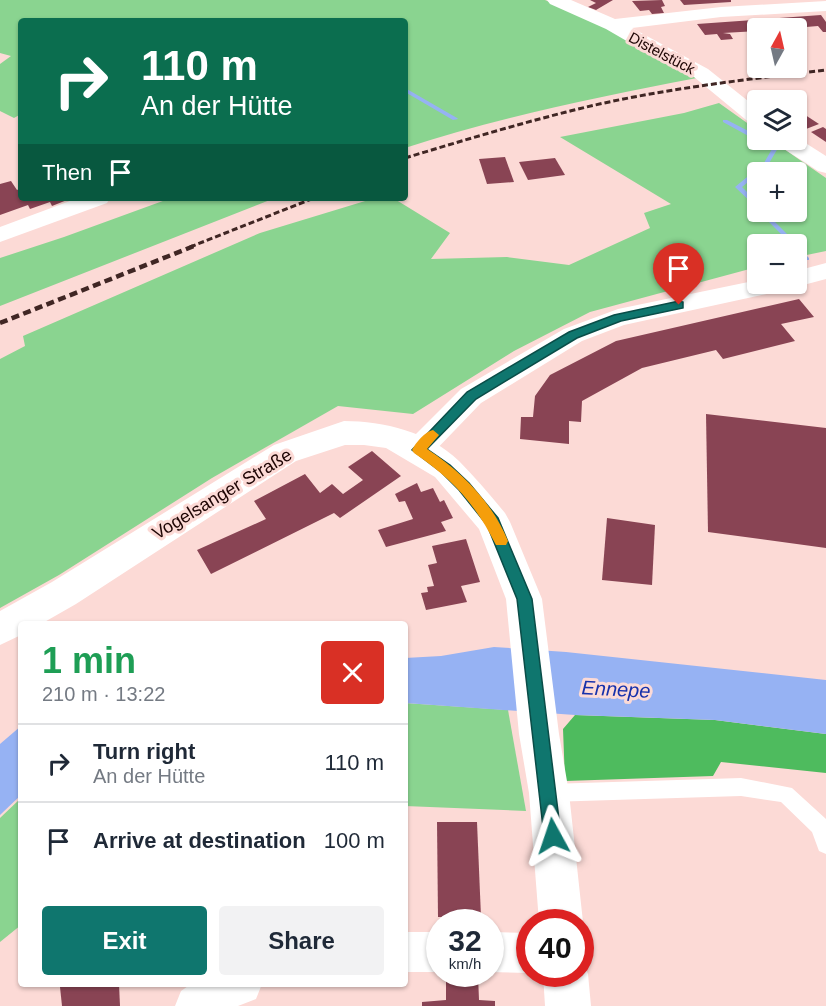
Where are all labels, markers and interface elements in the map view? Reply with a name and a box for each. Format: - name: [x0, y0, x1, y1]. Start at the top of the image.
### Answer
- north arrow: [747, 18, 807, 78]
- map controls: [747, 18, 807, 294]
- street label: Distelstück: [626, 28, 698, 78]
- icon: right: [42, 42, 120, 120]
- text: 110 m: [141, 42, 258, 89]
- button: layers: [747, 90, 807, 150]
- text: An der Hütte: [141, 91, 293, 121]
- icon: arrive: [104, 156, 137, 189]
- text: Then: [42, 160, 92, 185]
- button: +: [747, 162, 807, 222]
- button: −: [747, 234, 807, 294]
- pin: [653, 243, 704, 305]
- icon: arrive: [662, 252, 695, 285]
- street label: Vogelsanger Straße: [149, 444, 295, 544]
- text: 1 min: [42, 640, 136, 681]
- button: close: [321, 641, 384, 704]
- water label: Ennepe: [581, 676, 651, 702]
- text: 210 m · 13:22: [42, 683, 165, 705]
- text: Turn right: [93, 739, 195, 764]
- icon: right: [42, 747, 75, 780]
- text: 110 m: [324, 750, 384, 775]
- text: An der Hütte: [93, 765, 205, 787]
- position arrow: [521, 804, 585, 868]
- icon: arrive: [42, 825, 75, 858]
- text: Arrive at destination: [93, 828, 306, 853]
- text: 100 m: [324, 828, 385, 853]
- button: Exit: [42, 906, 207, 975]
- button: Share: [219, 906, 384, 975]
- speed limit sign: 40: [516, 909, 594, 987]
- text: 32: [448, 924, 482, 957]
- text: km/h: [449, 955, 481, 972]

